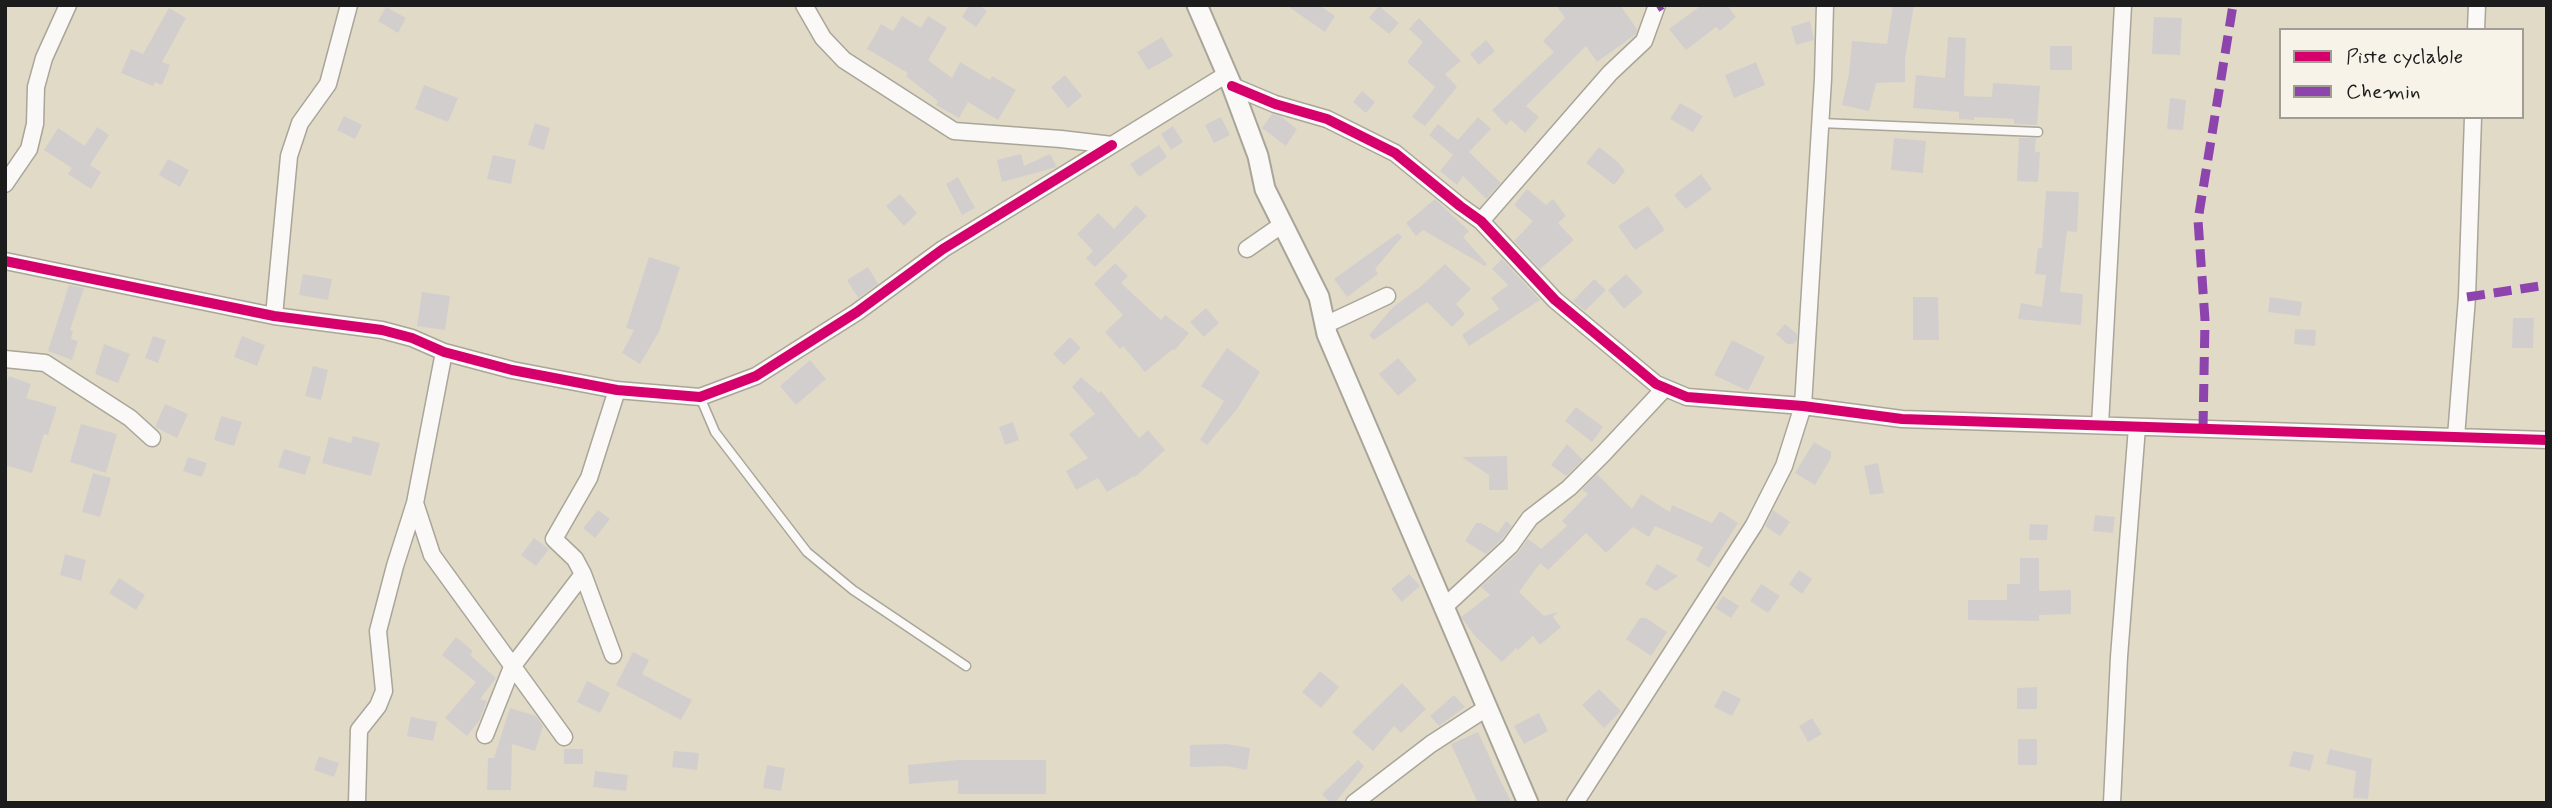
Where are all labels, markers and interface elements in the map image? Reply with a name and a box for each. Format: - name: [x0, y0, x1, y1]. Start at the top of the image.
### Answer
- legend: [2279, 28, 2524, 119]
- text: Piste cyclable: [2346, 43, 2463, 71]
- text: Chemin: [2346, 78, 2420, 106]

